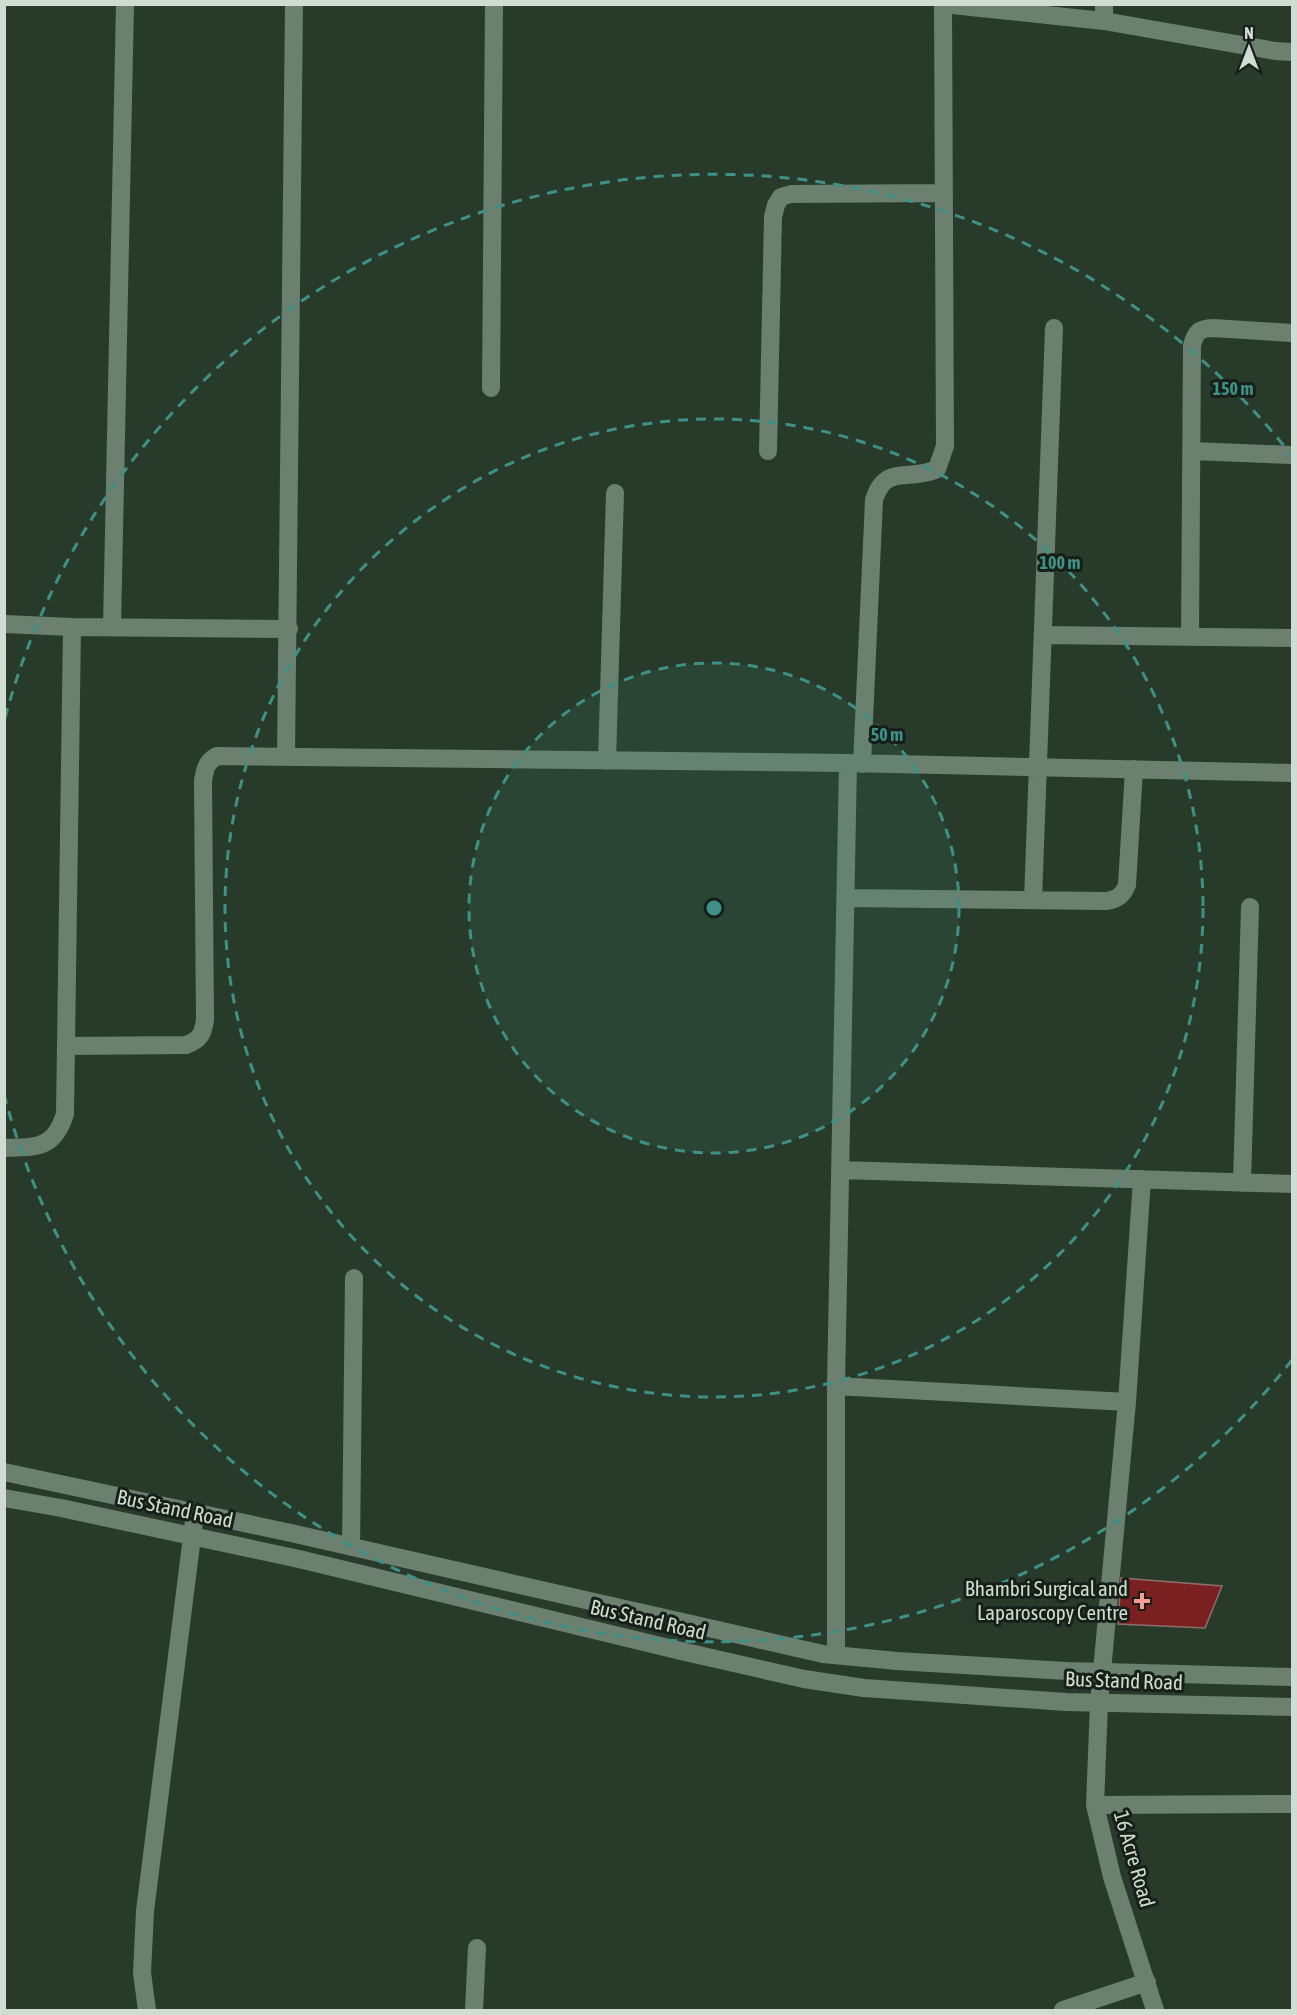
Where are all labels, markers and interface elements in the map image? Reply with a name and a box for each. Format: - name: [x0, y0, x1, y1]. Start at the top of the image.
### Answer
- north arrow: [1219, 18, 1279, 78]
- text: N: [1244, 24, 1254, 42]
- text: 150 m: [1213, 378, 1253, 399]
- text: 100 m: [1040, 552, 1080, 573]
- text: 50 m: [871, 724, 903, 745]
- centre of rings: [704, 898, 724, 918]
- street label: Bus Stand Road: [115, 1484, 235, 1532]
- place label: Bhambri Surgical and Laparoscopy Centre: [965, 1576, 1128, 1624]
- marker: Bhambri Surgical and Laparoscopy Centre: [1133, 1592, 1151, 1610]
- street label: Bus Stand Road: [588, 1594, 708, 1644]
- street label: Bus Stand Road: [1065, 1666, 1183, 1694]
- street label: 16 Acre Road: [1110, 1808, 1160, 1910]

